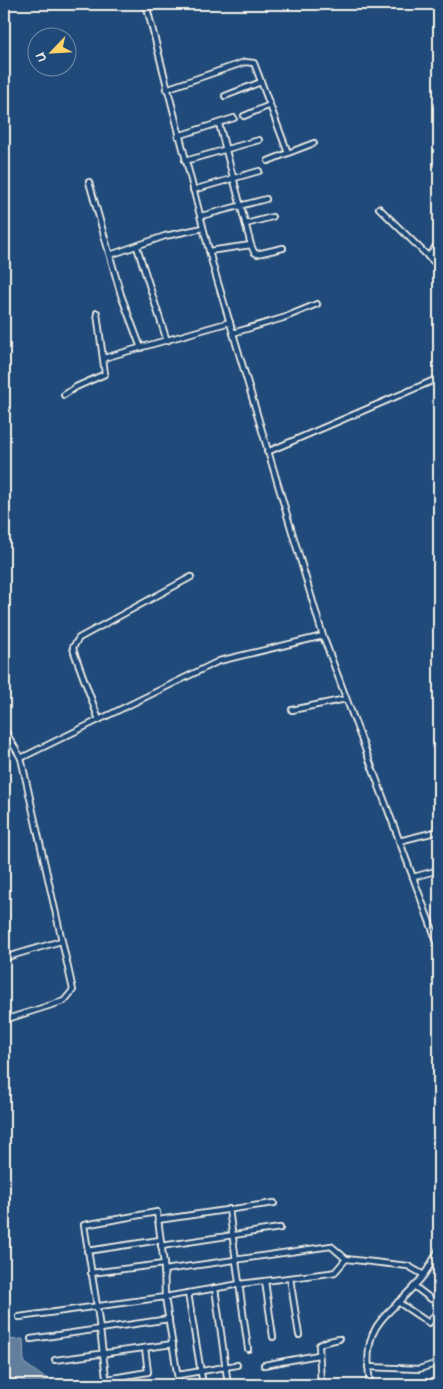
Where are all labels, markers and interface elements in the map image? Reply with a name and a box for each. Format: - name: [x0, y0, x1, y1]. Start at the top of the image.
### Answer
- north arrow: [28, 28, 78, 78]
- text: U: [30, 49, 52, 65]

